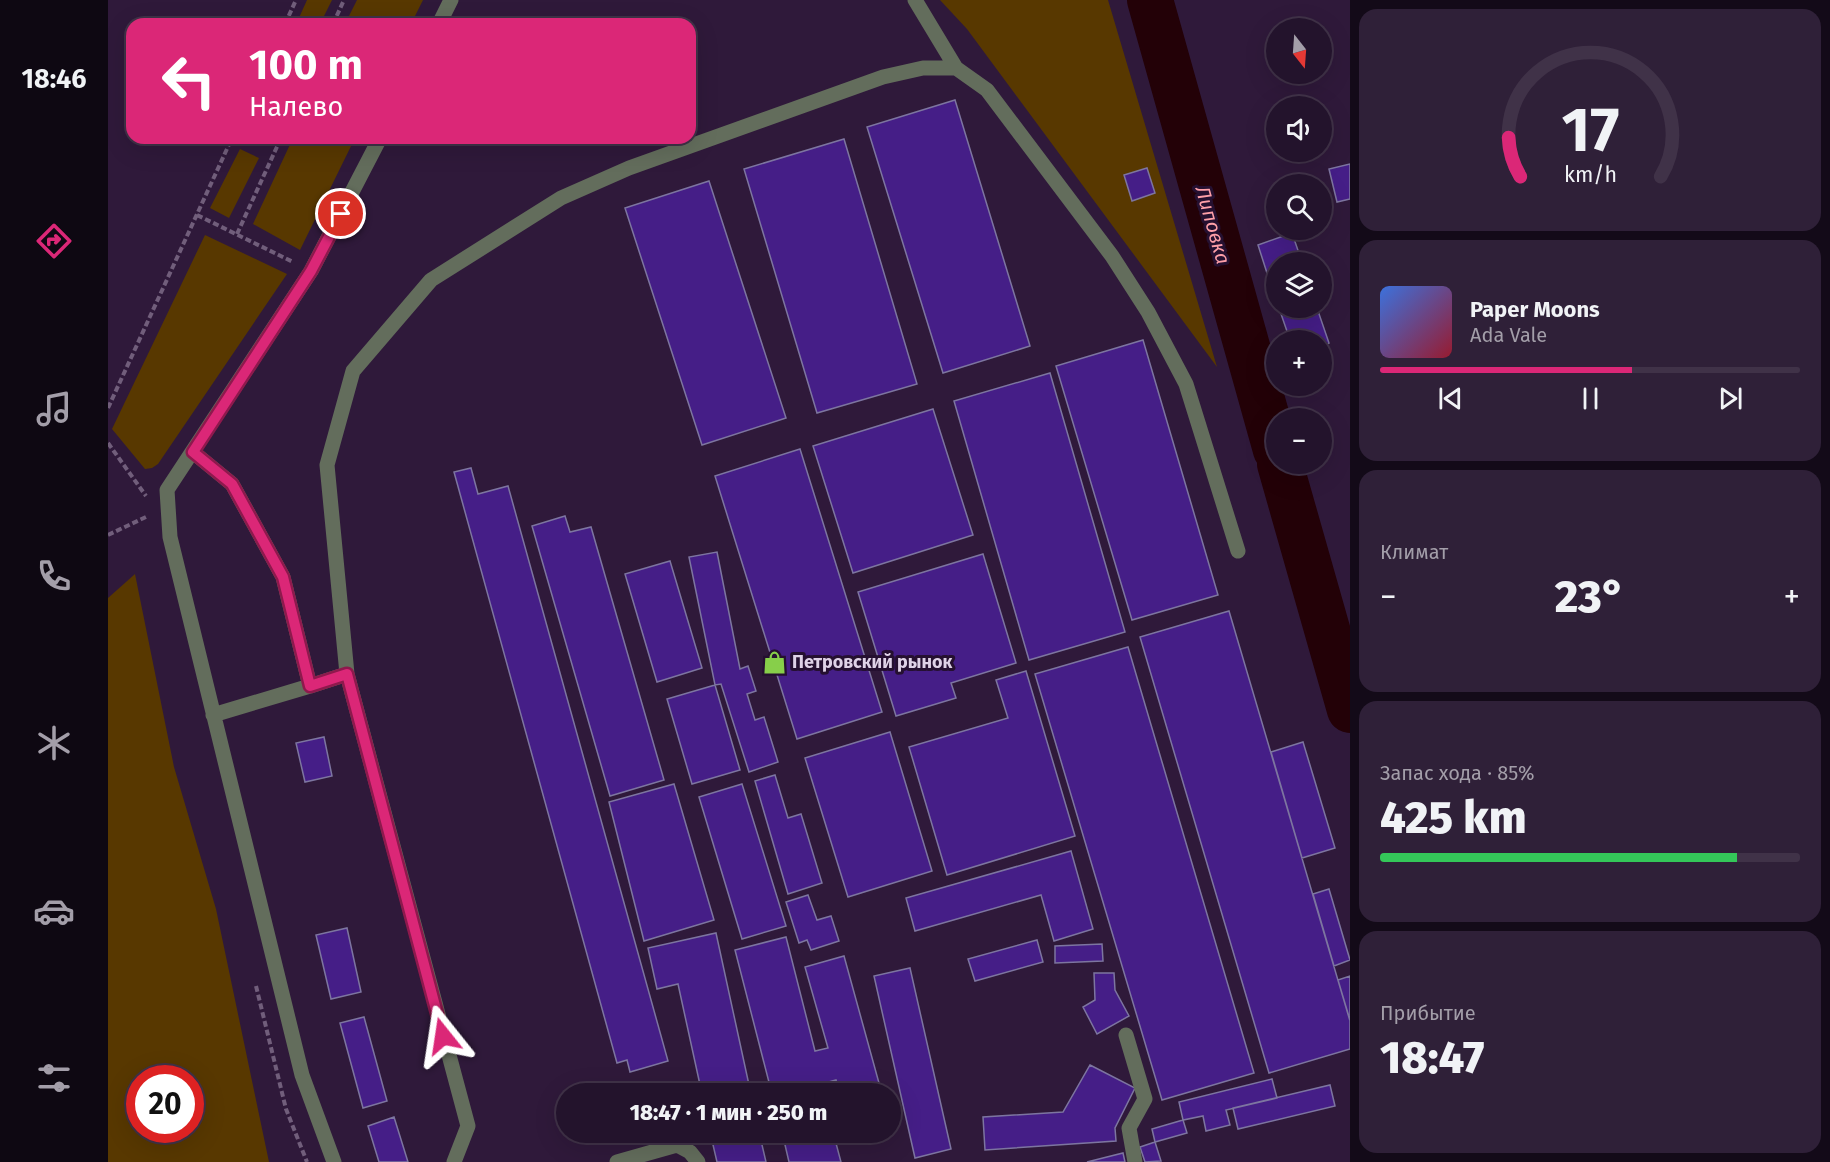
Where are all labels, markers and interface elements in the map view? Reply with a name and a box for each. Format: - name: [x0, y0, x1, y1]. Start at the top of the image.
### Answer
- north arrow: [1266, 18, 1332, 84]
- map controls: [1266, 18, 1332, 474]
- text: 100 m: [249, 40, 363, 90]
- icon: left: [150, 42, 228, 120]
- text: 18:46: [21, 63, 87, 95]
- text: Налево: [249, 91, 343, 123]
- text: 17: [1561, 93, 1619, 168]
- button: sound: [1266, 96, 1332, 162]
- text: km/h: [1563, 162, 1617, 188]
- button: search: [1266, 174, 1332, 240]
- water label: Липовка: [1190, 182, 1236, 267]
- pin: [315, 188, 366, 239]
- icon: arrive: [324, 197, 357, 230]
- icon: directions: [33, 220, 75, 262]
- button: layers: [1266, 252, 1332, 318]
- text: Paper Moons: [1470, 296, 1600, 323]
- text: Ada Vale: [1470, 323, 1547, 347]
- button: +: [1266, 330, 1332, 396]
- icon: previous: [1434, 382, 1467, 415]
- icon: pause: [1574, 382, 1607, 415]
- icon: next: [1714, 382, 1747, 415]
- icon: music: [33, 388, 75, 430]
- button: −: [1266, 408, 1332, 474]
- text: Климат: [1380, 540, 1448, 564]
- icon: phone: [33, 555, 75, 597]
- text: 23°: [1555, 570, 1625, 624]
- text: −: [1380, 577, 1397, 617]
- text: +: [1784, 577, 1800, 617]
- shop icon: Петровский рынок: [761, 649, 787, 675]
- place label: Петровский рынок: [792, 651, 953, 673]
- icon: climate: [33, 722, 75, 764]
- text: Запас хода · 85%: [1380, 761, 1534, 785]
- text: 425 km: [1380, 791, 1527, 845]
- icon: car: [33, 890, 75, 932]
- text: Прибытие: [1380, 1001, 1476, 1025]
- position arrow: [411, 1004, 475, 1068]
- text: 18:47: [1380, 1031, 1484, 1085]
- icon: filters: [33, 1057, 75, 1099]
- speed limit sign: 20: [126, 1065, 204, 1143]
- text: 18:47 · 1 мин · 250 m: [630, 1099, 827, 1126]

